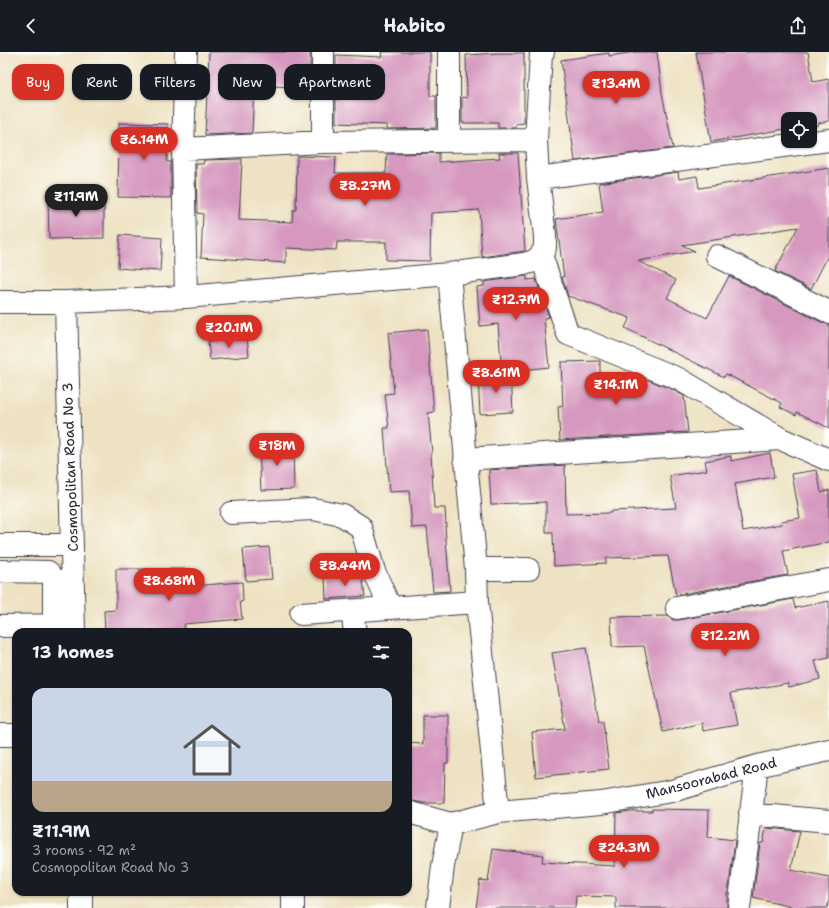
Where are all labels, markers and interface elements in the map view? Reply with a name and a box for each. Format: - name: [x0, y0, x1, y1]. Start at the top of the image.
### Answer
- text: Habito: [383, 14, 446, 38]
- icon: back: [20, 15, 42, 37]
- icon: share: [787, 15, 809, 37]
- chip: Buy: [12, 64, 64, 100]
- chip: Rent: [72, 64, 132, 100]
- chip: Filters: [140, 64, 210, 100]
- chip: New: [218, 64, 276, 100]
- chip: Apartment: [284, 64, 385, 100]
- pin: ₹13.4M: [583, 71, 649, 105]
- text: ₹13.4M: [592, 75, 640, 92]
- map controls: [781, 112, 817, 148]
- button: locate: [781, 112, 817, 148]
- pin: ₹6.14M: [111, 127, 177, 161]
- text: ₹6.14M: [120, 131, 168, 148]
- pin: ₹8.27M: [332, 173, 398, 207]
- text: ₹8.27M: [339, 177, 391, 194]
- pin: ₹11.9M: [43, 184, 109, 218]
- text: ₹11.9M: [54, 188, 98, 205]
- pin: ₹12.7M: [483, 287, 549, 321]
- text: ₹12.7M: [492, 291, 540, 308]
- pin: ₹20.1M: [196, 315, 262, 349]
- text: ₹20.1M: [205, 319, 253, 336]
- pin: ₹8.61M: [463, 360, 529, 394]
- text: ₹8.61M: [472, 364, 520, 381]
- pin: ₹14.1M: [583, 372, 649, 406]
- text: ₹14.1M: [594, 376, 638, 393]
- street label: Cosmopolitan Road No 3: [58, 382, 82, 552]
- pin: ₹18M: [253, 433, 301, 467]
- text: ₹18M: [258, 437, 296, 454]
- pin: ₹8.44M: [312, 553, 378, 587]
- text: ₹8.44M: [319, 557, 371, 574]
- pin: ₹8.68M: [136, 568, 202, 602]
- text: ₹8.68M: [143, 572, 195, 589]
- pin: ₹12.2M: [692, 623, 758, 657]
- text: ₹12.2M: [700, 627, 750, 644]
- text: 13 homes: [32, 641, 114, 663]
- icon: filters: [370, 641, 392, 663]
- icon: home: [176, 714, 248, 786]
- street label: Mansoorabad Road: [644, 753, 778, 803]
- text: ₹11.9M: [32, 820, 90, 842]
- pin: ₹24.3M: [591, 835, 657, 869]
- text: ₹24.3M: [598, 839, 650, 856]
- text: 3 rooms · 92 m²: [32, 842, 136, 859]
- text: Cosmopolitan Road No 3: [32, 859, 189, 876]

